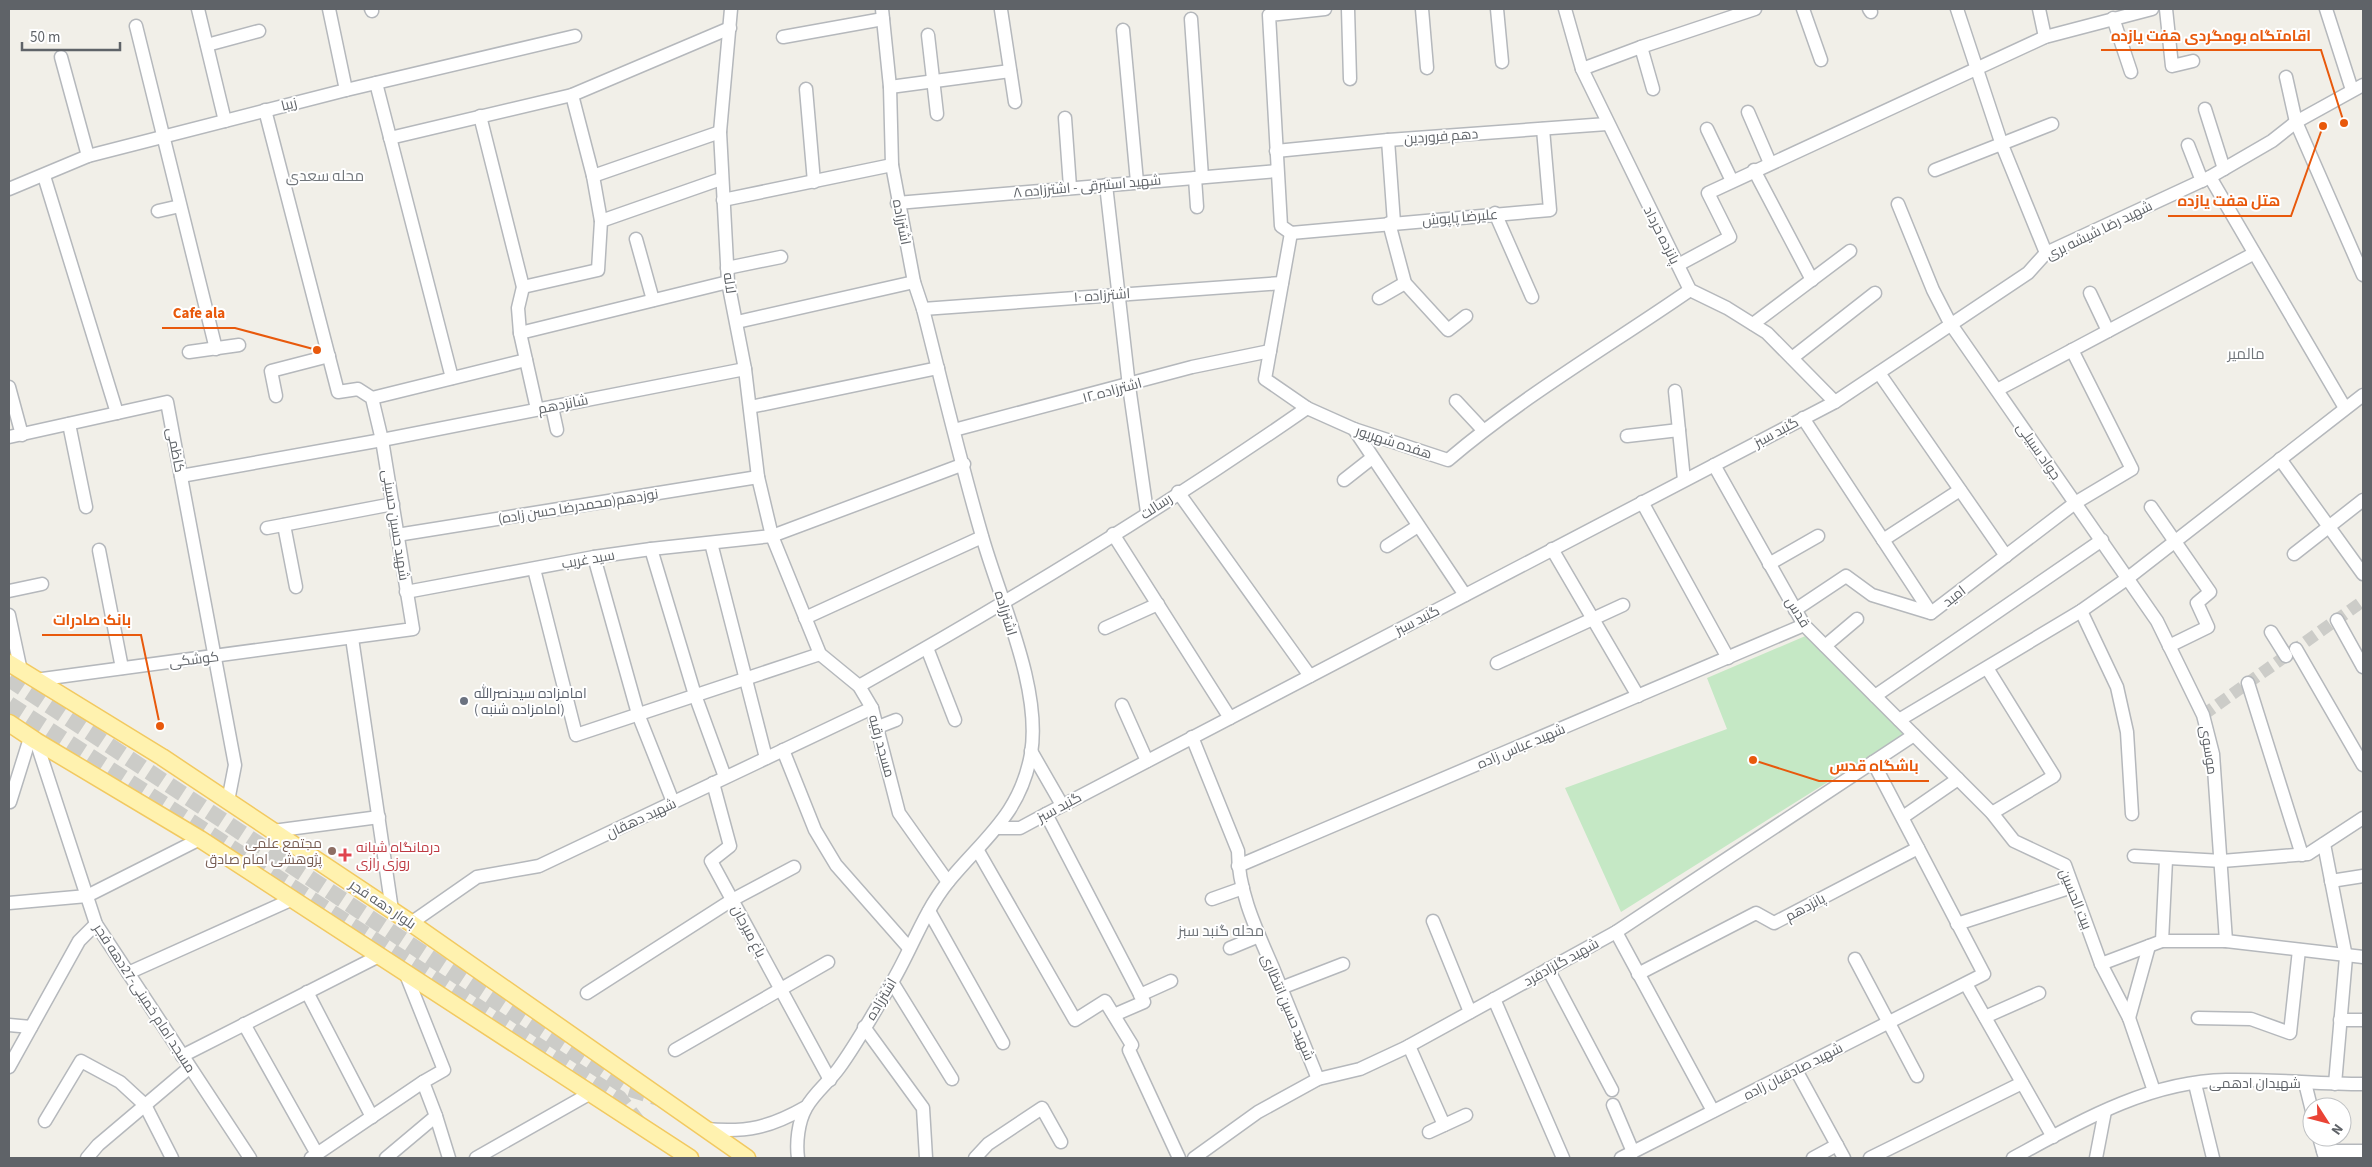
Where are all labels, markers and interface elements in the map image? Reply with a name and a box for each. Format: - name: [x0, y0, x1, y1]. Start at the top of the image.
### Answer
- scale bar: [22, 20, 120, 52]
- callout: اقامتگاه بومگردی هفت یازده: [2101, 20, 2321, 50]
- text: اقامتگاه بومگردی هفت یازده: [2111, 26, 2311, 47]
- text: 50 m: [30, 27, 60, 48]
- street label: زیبا: [279, 93, 299, 117]
- street label: دهم فروردین: [1403, 124, 1479, 150]
- district label: محله سعدی: [286, 166, 364, 187]
- street label: شهید استبرقی - اشترزاده ۸: [1012, 171, 1162, 203]
- callout: هتل هفت یازده: [2168, 186, 2291, 216]
- text: هتل هفت یازده: [2178, 191, 2280, 212]
- street label: شهید رضا شیشه بری: [2043, 196, 2156, 265]
- street label: اشترزاده: [887, 198, 915, 247]
- street label: پانزده خرداد: [1638, 203, 1684, 268]
- street label: علیرضا پاپوش: [1421, 205, 1499, 231]
- street label: لاله: [718, 271, 740, 295]
- street label: اشترزاده ۱۰: [1073, 284, 1131, 308]
- callout: Cafe ala: [162, 298, 235, 328]
- text: Cafe ala: [173, 303, 225, 324]
- district label: مالمیر: [2226, 344, 2265, 365]
- street label: اشترزاده ۱۲: [1080, 373, 1144, 408]
- street label: شانزدهم: [536, 390, 590, 420]
- street label: گنبد سبز: [1750, 413, 1802, 453]
- street label: جواد سبیلی: [2011, 419, 2065, 484]
- street label: هفده شهریور: [1352, 421, 1434, 465]
- street label: کاظمی: [161, 426, 189, 474]
- street label: شهید حسین حسینی: [376, 468, 414, 582]
- street label: نوزدهم(محمدرضا حسن زاده): [497, 484, 660, 530]
- street label: رسالت: [1137, 489, 1177, 525]
- street label: سید غریب: [560, 545, 616, 574]
- street label: امید: [1939, 581, 1970, 612]
- street label: اشترزاده: [989, 588, 1021, 638]
- street label: قدس: [1780, 593, 1814, 632]
- street label: گنبد سبز: [1391, 601, 1443, 641]
- callout: بانک صادرات: [42, 605, 141, 635]
- text: بانک صادرات: [53, 610, 131, 631]
- street label: کوشکی: [168, 647, 220, 673]
- place label: امامزاده سیدنصرالله ( امامزاده شنبه): [474, 684, 587, 720]
- marker: امامزاده سیدنصرالله ( امامزاده شنبه): [458, 695, 470, 707]
- street label: مسجد رقیه: [863, 713, 899, 780]
- street label: شهید عباس زاده: [1474, 719, 1569, 774]
- street label: موسوی: [2194, 724, 2222, 776]
- callout: باشگاه قدس: [1819, 751, 1929, 781]
- text: باشگاه قدس: [1829, 756, 1919, 777]
- street label: گنبد سبز: [1033, 788, 1085, 828]
- street label: شهید دهقان: [603, 794, 680, 844]
- place label: مجتمع علمی پژوهشی امام صادق: [205, 834, 322, 870]
- place label: درمانگاه شبانه روزی رازی: [356, 838, 440, 874]
- marker: مجتمع علمی پژوهشی امام صادق: [326, 845, 338, 857]
- marker: درمانگاه شبانه روزی رازی: [338, 848, 352, 862]
- street label: بیت الحسین: [2054, 866, 2096, 933]
- street label: بلوار دهه فجر: [344, 875, 420, 934]
- street label: پانزدهم: [1782, 889, 1829, 927]
- street label: باغ میرجان: [726, 902, 770, 961]
- street label: مسجد امام خمینی-27دهه فجر: [88, 919, 200, 1077]
- district label: محله گنبد سبز: [1177, 921, 1264, 942]
- street label: شهید گلزادفرد: [1520, 934, 1603, 992]
- street label: شهید حسین انتظاری: [1256, 951, 1319, 1064]
- street label: اشترزاده: [861, 975, 902, 1024]
- street label: شهید صادقیان زاده: [1740, 1038, 1846, 1106]
- street label: شهیدان ادهمی: [2209, 1074, 2301, 1094]
- north arrow: [2302, 1097, 2352, 1147]
- text: N: [2326, 1119, 2348, 1139]

